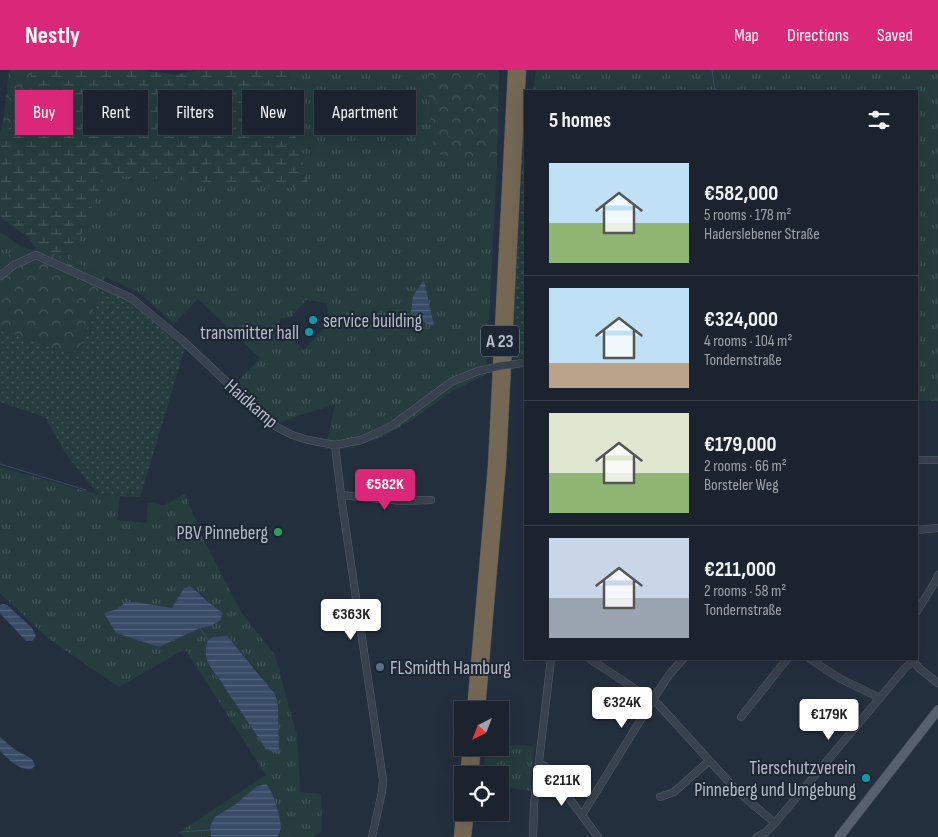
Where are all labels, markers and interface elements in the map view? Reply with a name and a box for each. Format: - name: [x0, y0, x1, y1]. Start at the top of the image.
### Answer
- text: Nestly: [25, 21, 80, 50]
- text: Map: [734, 25, 759, 46]
- text: Directions: [787, 25, 849, 46]
- text: Saved: [877, 25, 913, 46]
- chip: Buy: [15, 90, 73, 135]
- chip: Rent: [83, 90, 148, 135]
- chip: Filters: [158, 90, 232, 135]
- chip: New: [242, 90, 304, 135]
- chip: Apartment: [314, 90, 416, 135]
- icon: filters: [865, 106, 893, 134]
- text: 5 homes: [549, 108, 611, 133]
- text: €582,000: [704, 181, 778, 206]
- icon: home: [589, 183, 649, 243]
- text: 5 rooms · 178 m²: [704, 206, 792, 225]
- text: Haderslebener Straße: [704, 225, 820, 244]
- text: €324,000: [704, 307, 778, 332]
- icon: home: [589, 308, 649, 368]
- place label: service building: [323, 310, 423, 333]
- marker: service building: [307, 314, 319, 326]
- place label: transmitter hall: [200, 322, 299, 345]
- marker: transmitter hall: [303, 326, 315, 338]
- road number: A 23: [481, 326, 519, 356]
- text: 4 rooms · 104 m²: [704, 332, 792, 351]
- text: Tondernstraße: [704, 351, 782, 370]
- street label: Haidkamp: [220, 375, 282, 433]
- text: €179,000: [704, 432, 777, 457]
- icon: home: [589, 433, 649, 493]
- text: 2 rooms · 66 m²: [704, 457, 787, 476]
- pin: €582K: [350, 468, 420, 511]
- text: €582K: [366, 475, 404, 494]
- text: Borsteler Weg: [704, 476, 779, 495]
- place label: PBV Pinneberg: [177, 522, 268, 545]
- marker: PBV Pinneberg: [272, 526, 284, 538]
- text: €211,000: [704, 557, 776, 582]
- icon: home: [589, 558, 649, 618]
- text: 2 rooms · 58 m²: [704, 582, 786, 601]
- pin: €363K: [316, 598, 386, 641]
- text: Tondernstraße: [704, 601, 782, 620]
- text: €363K: [332, 605, 370, 624]
- place label: FLSmidth Hamburg: [390, 657, 511, 680]
- marker: FLSmidth Hamburg: [374, 661, 386, 673]
- pin: €324K: [587, 686, 657, 729]
- text: €324K: [603, 693, 641, 712]
- pin: €179K: [794, 698, 864, 741]
- north arrow: [454, 701, 509, 756]
- map controls: [454, 701, 509, 821]
- text: €179K: [811, 705, 848, 724]
- place label: Tierschutzverein Pinneberg und Umgebung: [694, 757, 856, 802]
- pin: €211K: [527, 764, 597, 807]
- button: locate: [454, 766, 509, 821]
- text: €211K: [544, 771, 580, 790]
- marker: Tierschutzverein Pinneberg und Umgebung: [860, 772, 872, 784]

